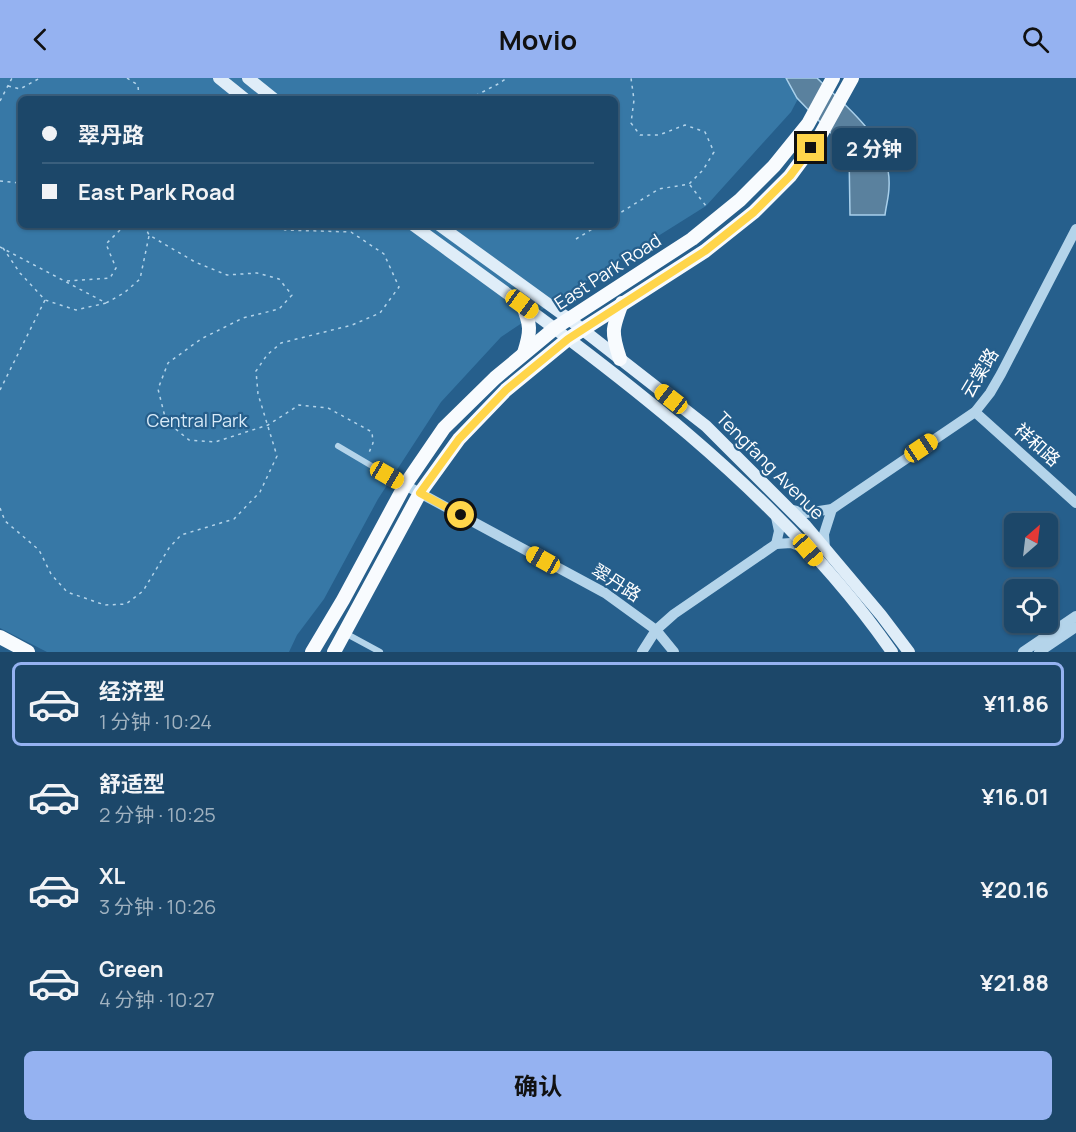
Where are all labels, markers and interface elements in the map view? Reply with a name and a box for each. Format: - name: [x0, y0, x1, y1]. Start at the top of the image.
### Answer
- text: Movio: [499, 21, 577, 58]
- icon: back: [24, 23, 57, 56]
- icon: search: [1019, 23, 1052, 56]
- text: 翠丹路: [78, 120, 144, 150]
- callout: 2 分钟: [832, 127, 916, 169]
- route end: [797, 134, 824, 161]
- text: 2 分钟: [846, 135, 902, 162]
- text: East Park Road: [78, 177, 235, 207]
- street label: East Park Road: [549, 228, 665, 315]
- car: [502, 286, 542, 322]
- street label: 云棠路: [955, 343, 1003, 402]
- car: [651, 381, 691, 417]
- street label: Tengfang Avenue: [711, 406, 830, 525]
- park label: Central Park: [147, 408, 248, 432]
- street label: 祥和路: [1010, 417, 1066, 471]
- car: [901, 430, 941, 466]
- car: [367, 458, 407, 492]
- route start: [447, 501, 474, 528]
- north arrow: [1004, 513, 1058, 567]
- map controls: [1004, 513, 1058, 633]
- car: [789, 531, 827, 569]
- car: [523, 543, 563, 577]
- street label: 翠丹路: [587, 558, 646, 607]
- button: locate: [1004, 579, 1058, 633]
- text: 经济型: [99, 676, 165, 706]
- icon: car: [27, 677, 81, 731]
- text: ¥11.86: [983, 689, 1049, 719]
- text: 1 分钟 · 10:24: [99, 708, 212, 735]
- text: 舒适型: [99, 769, 165, 799]
- icon: car: [27, 770, 81, 824]
- text: ¥16.01: [981, 782, 1049, 812]
- text: 2 分钟 · 10:25: [99, 801, 216, 828]
- text: XL: [99, 861, 125, 891]
- icon: car: [27, 863, 81, 917]
- text: ¥20.16: [981, 875, 1049, 905]
- text: 3 分钟 · 10:26: [99, 893, 216, 920]
- text: Green: [99, 954, 164, 984]
- icon: car: [27, 956, 81, 1010]
- text: ¥21.88: [980, 968, 1049, 998]
- text: 4 分钟 · 10:27: [99, 986, 215, 1013]
- button: 确认: [24, 1051, 1052, 1120]

